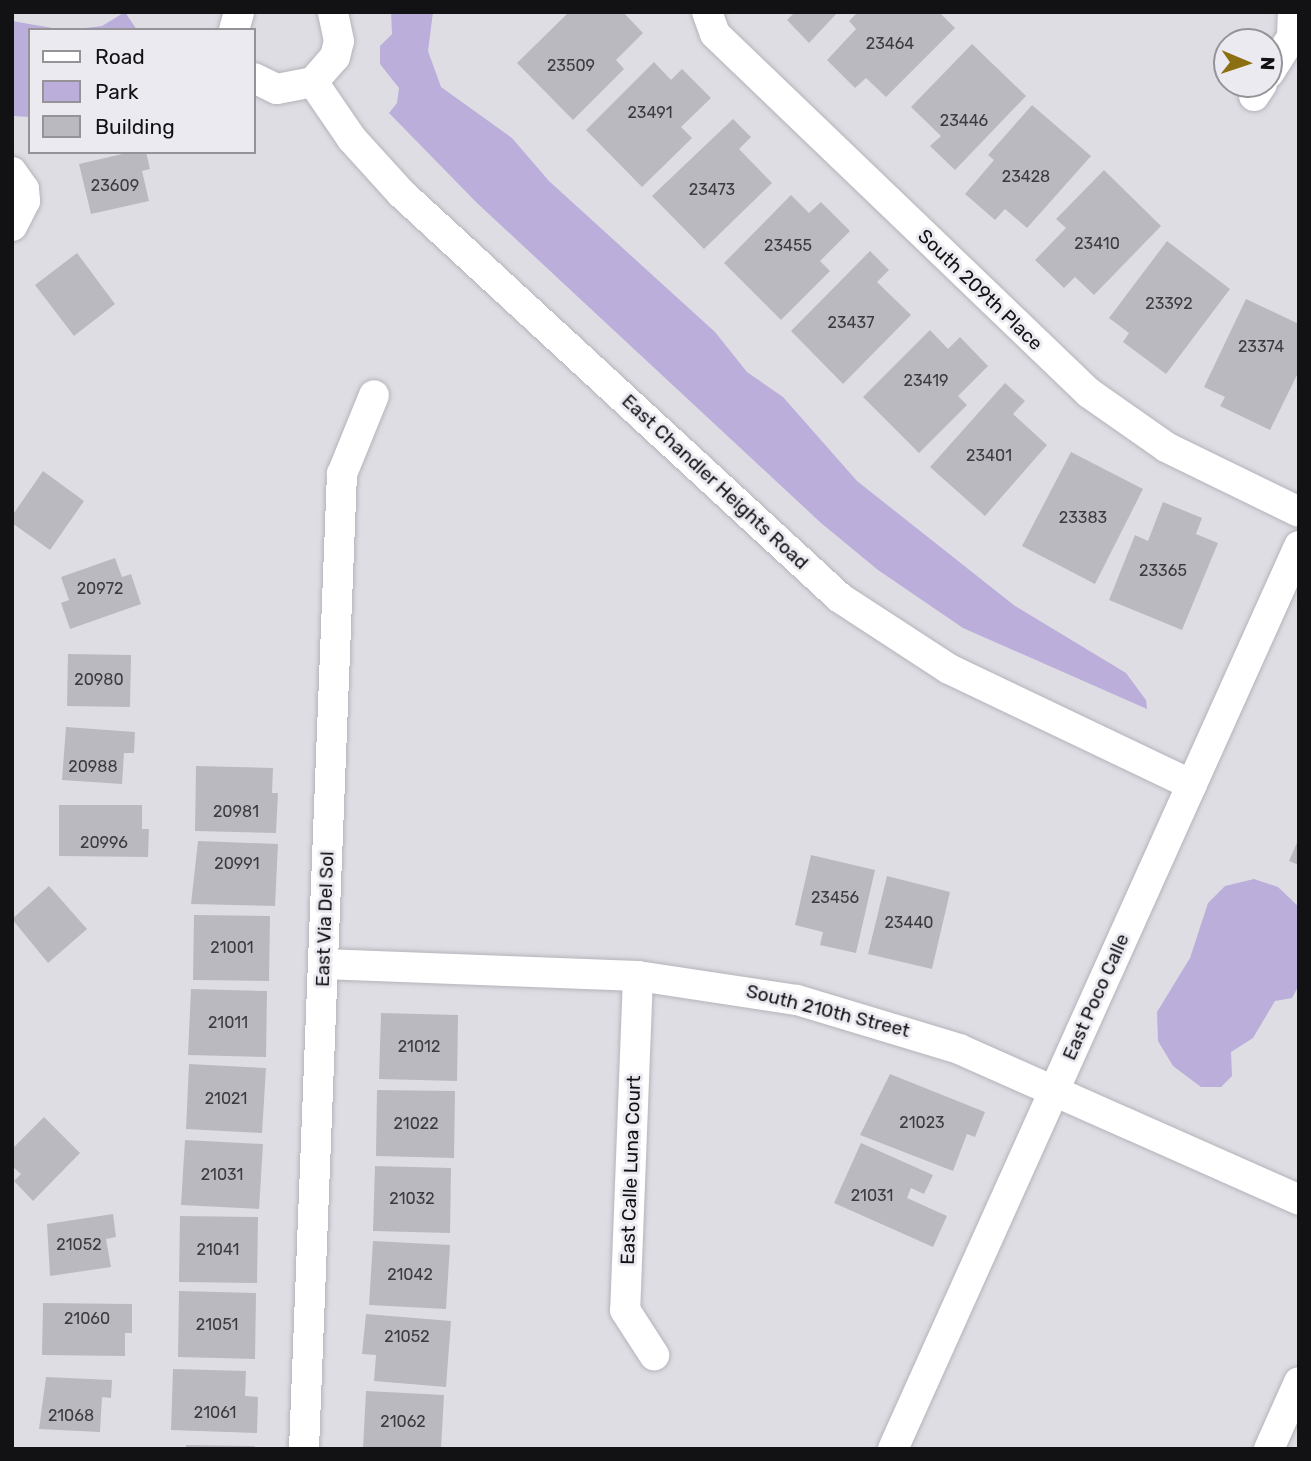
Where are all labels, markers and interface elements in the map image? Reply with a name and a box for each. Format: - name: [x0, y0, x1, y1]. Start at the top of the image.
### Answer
- legend: [28, 28, 256, 154]
- north arrow: [1213, 28, 1283, 98]
- house number: 23464: [866, 34, 914, 54]
- text: Road: [95, 44, 145, 69]
- house number: 23509: [547, 56, 595, 76]
- text: N: [1256, 56, 1279, 71]
- text: Park: [95, 79, 139, 104]
- house number: 23491: [627, 103, 673, 123]
- house number: 23446: [940, 111, 988, 131]
- text: Building: [95, 114, 175, 139]
- house number: 23428: [1002, 167, 1050, 187]
- house number: 23609: [91, 176, 139, 196]
- house number: 23473: [689, 180, 735, 200]
- street label: South 209th Place: [913, 225, 1047, 355]
- house number: 23410: [1074, 234, 1120, 254]
- house number: 23455: [764, 236, 812, 256]
- house number: 23392: [1145, 294, 1193, 314]
- house number: 23437: [828, 313, 874, 333]
- house number: 23374: [1238, 337, 1284, 357]
- house number: 23419: [904, 371, 948, 391]
- street label: East Chandler Heights Road: [617, 390, 813, 574]
- house number: 23401: [966, 446, 1012, 466]
- house number: 23383: [1059, 508, 1107, 528]
- house number: 23365: [1139, 561, 1187, 581]
- house number: 20972: [77, 579, 123, 599]
- house number: 20980: [74, 670, 124, 690]
- house number: 20988: [68, 757, 118, 777]
- house number: 20981: [213, 802, 259, 822]
- house number: 20996: [80, 833, 128, 853]
- street label: East Via Del Sol: [311, 851, 339, 987]
- house number: 20991: [214, 854, 260, 874]
- house number: 23456: [811, 888, 859, 908]
- house number: 23440: [884, 913, 934, 933]
- street label: East Poco Calle: [1058, 930, 1134, 1064]
- house number: 21001: [210, 938, 254, 958]
- street label: South 210th Street: [744, 980, 912, 1042]
- house number: 21011: [208, 1013, 248, 1033]
- house number: 21012: [398, 1037, 440, 1057]
- street label: East Calle Luna Court: [616, 1075, 646, 1265]
- house number: 21021: [205, 1089, 247, 1109]
- house number: 21023: [899, 1113, 945, 1133]
- house number: 21022: [393, 1114, 439, 1134]
- house number: 21031: [201, 1165, 243, 1185]
- house number: 21031: [851, 1186, 893, 1206]
- house number: 21032: [389, 1189, 435, 1209]
- house number: 21052: [56, 1235, 102, 1255]
- house number: 21041: [197, 1240, 239, 1260]
- house number: 21042: [387, 1265, 433, 1285]
- house number: 21060: [64, 1309, 110, 1329]
- house number: 21051: [196, 1315, 238, 1335]
- house number: 21052: [384, 1327, 430, 1347]
- house number: 21061: [194, 1403, 236, 1423]
- house number: 21068: [48, 1406, 94, 1426]
- house number: 21062: [380, 1412, 426, 1432]

